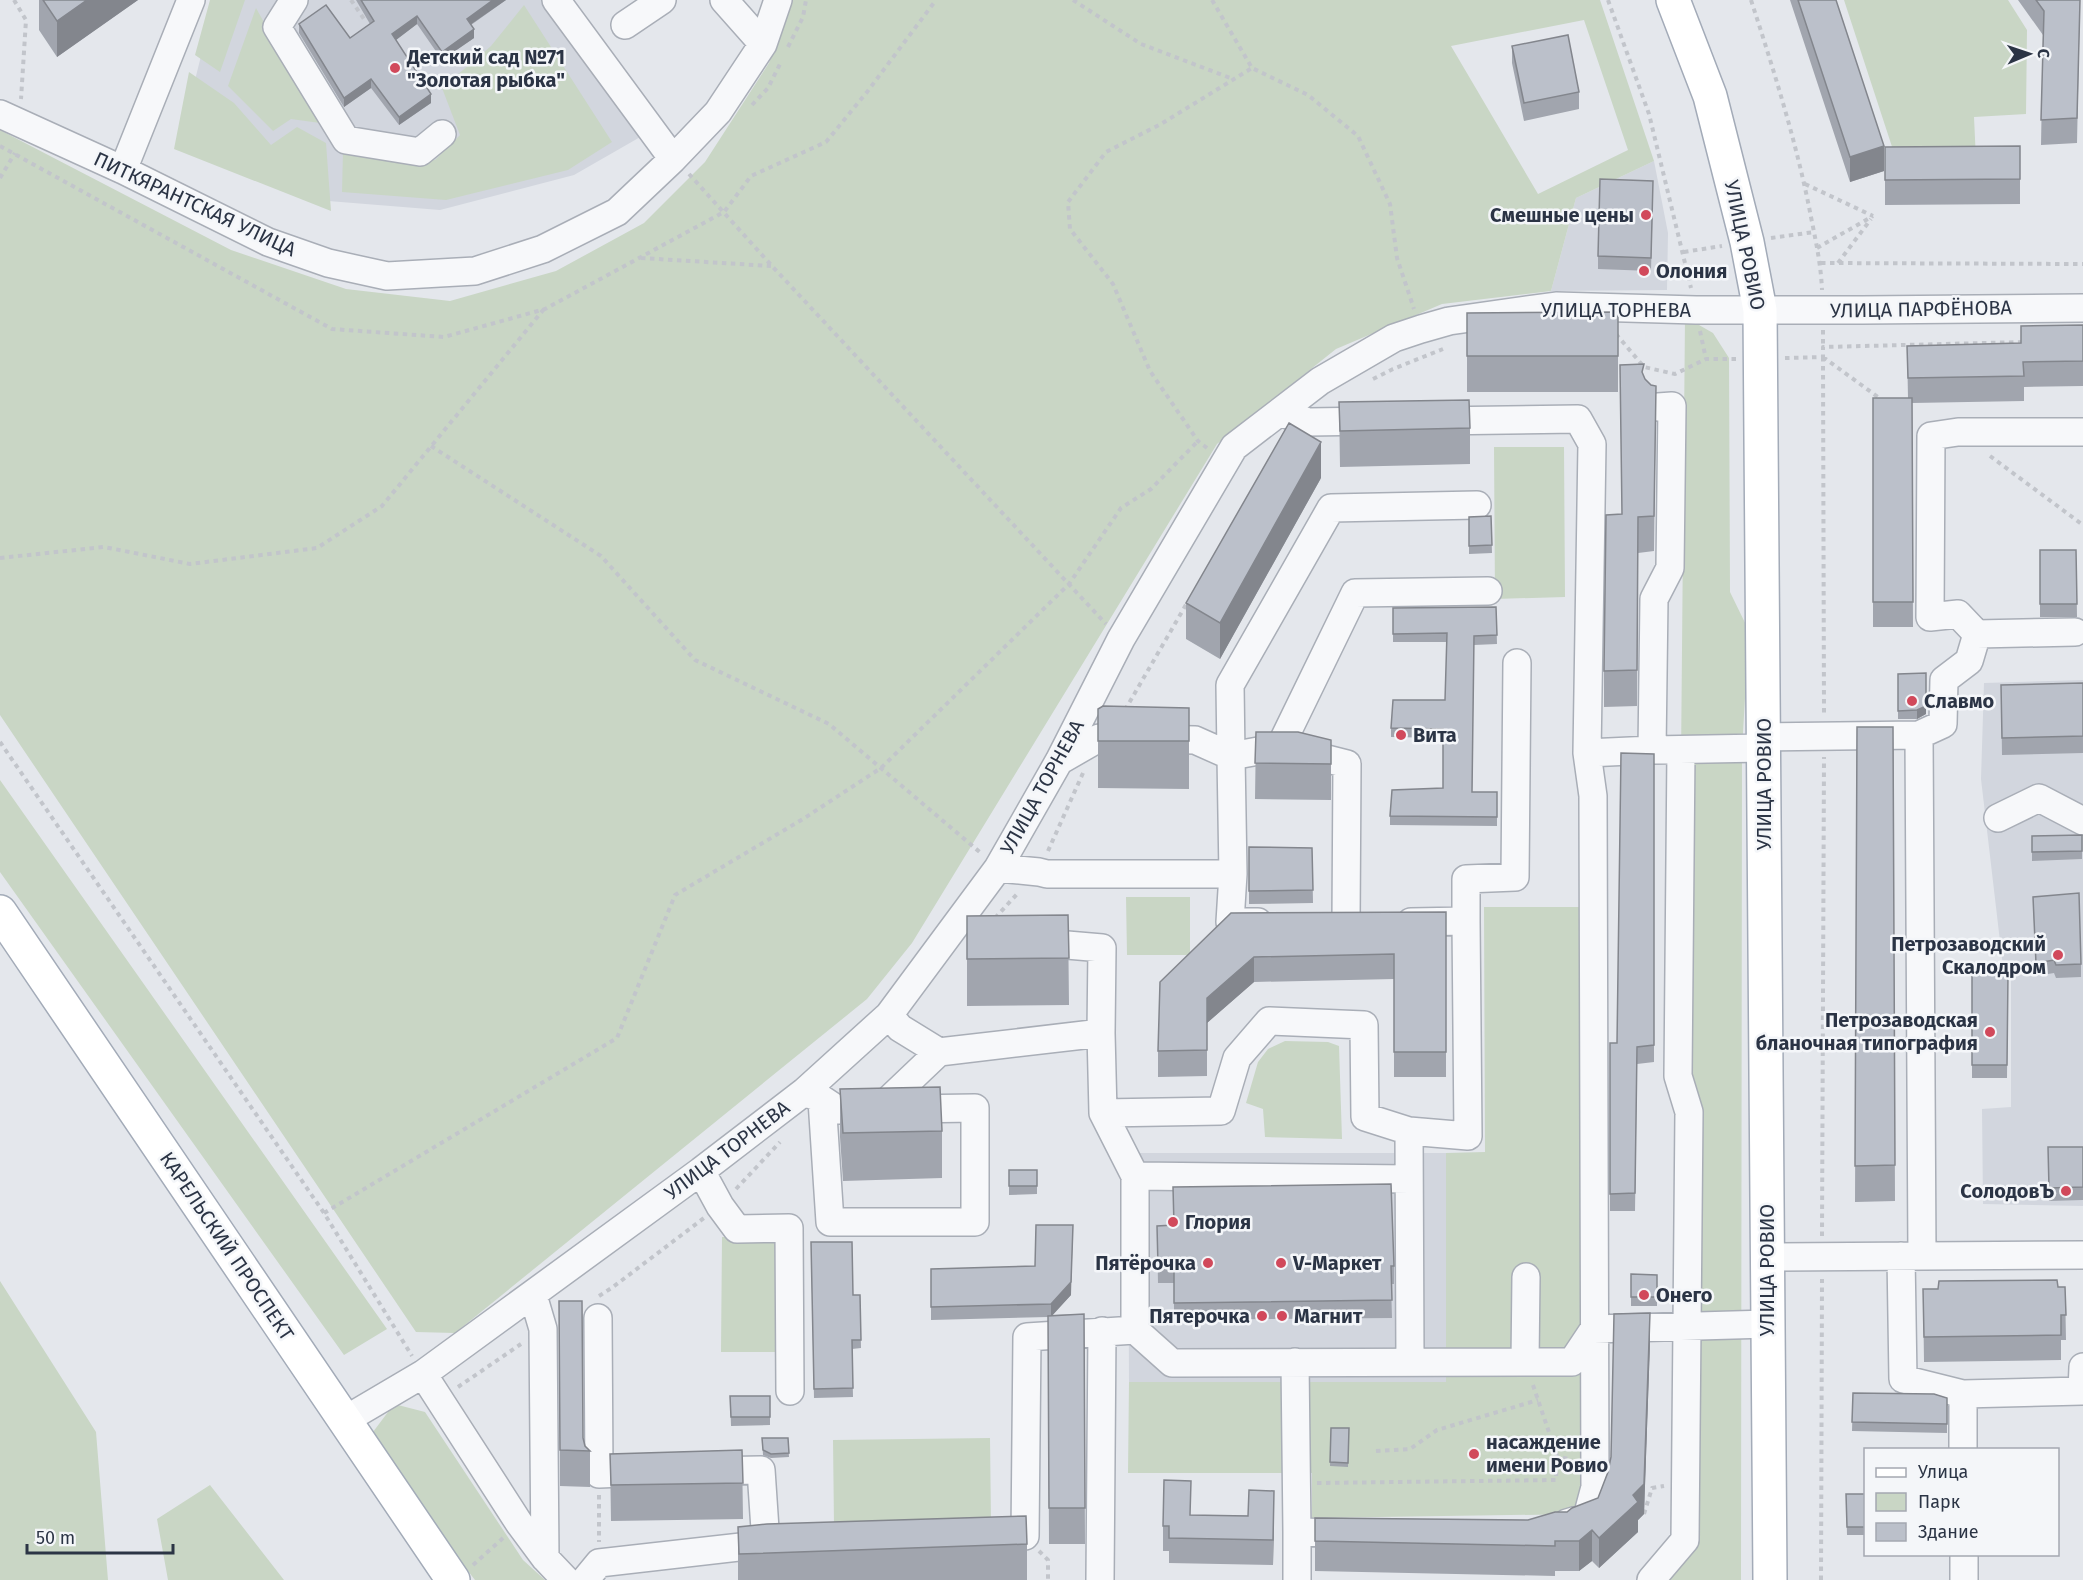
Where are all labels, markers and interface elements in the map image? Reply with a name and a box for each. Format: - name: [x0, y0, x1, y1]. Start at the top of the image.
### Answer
- north arrow: [1999, 24, 2059, 84]
- place label: Детский сад №71 "Золотая рыбка": [406, 45, 565, 92]
- text: С: [2034, 49, 2053, 59]
- marker: Детский сад №71 "Золотая рыбка": [388, 61, 402, 75]
- street label: ПИТКЯРАНТСКАЯ УЛИЦА: [90, 147, 300, 262]
- street label: УЛИЦА РОВИО: [1720, 178, 1770, 312]
- place label: Смешные цены: [1490, 203, 1634, 227]
- marker: Смешные цены: [1639, 208, 1653, 222]
- place label: Олония: [1656, 259, 1727, 283]
- marker: Олония: [1637, 264, 1651, 278]
- street label: УЛИЦА ПАРФЁНОВА: [1830, 295, 2013, 323]
- street label: УЛИЦА ТОРНЕВА: [1541, 298, 1692, 322]
- place label: Славмо: [1924, 689, 1994, 713]
- marker: Славмо: [1905, 694, 1919, 708]
- street label: УЛИЦА ТОРНЕВА: [995, 715, 1089, 858]
- street label: УЛИЦА РОВИО: [1752, 718, 1776, 850]
- place label: Вита: [1413, 723, 1457, 747]
- marker: Вита: [1394, 728, 1408, 742]
- place label: Петрозаводский Скалодром: [1891, 932, 2046, 979]
- marker: Петрозаводский Скалодром: [2051, 948, 2065, 962]
- place label: Петрозаводская бланочная типография: [1756, 1008, 1978, 1055]
- marker: Петрозаводская бланочная типография: [1983, 1025, 1997, 1039]
- street label: УЛИЦА ТОРНЕВА: [660, 1095, 795, 1205]
- street label: КАРЕЛЬСКИЙ ПРОСПЕКТ: [155, 1147, 299, 1345]
- place label: СолодовЪ: [1960, 1179, 2055, 1203]
- marker: СолодовЪ: [2059, 1184, 2073, 1198]
- street label: УЛИЦА РОВИО: [1755, 1204, 1779, 1336]
- place label: Глория: [1185, 1210, 1251, 1234]
- marker: Глория: [1166, 1215, 1180, 1229]
- place label: Пятёрочка: [1095, 1251, 1196, 1275]
- place label: V-Маркет: [1292, 1251, 1382, 1275]
- marker: Пятёрочка: [1201, 1256, 1215, 1270]
- marker: V-Маркет: [1274, 1256, 1288, 1270]
- place label: Онего: [1656, 1283, 1713, 1307]
- marker: Онего: [1637, 1288, 1651, 1302]
- place label: Пятерочка: [1149, 1304, 1250, 1328]
- place label: Магнит: [1294, 1304, 1363, 1328]
- marker: Пятерочка: [1255, 1309, 1269, 1323]
- marker: Магнит: [1275, 1309, 1289, 1323]
- place label: насаждение имени Ровио: [1486, 1430, 1609, 1477]
- marker: насаждение имени Ровио: [1467, 1447, 1481, 1461]
- legend: [1864, 1448, 2059, 1556]
- text: Улица: [1918, 1461, 1968, 1483]
- text: Парк: [1918, 1491, 1961, 1513]
- scale bar: [27, 1517, 172, 1555]
- text: Здание: [1918, 1521, 1979, 1543]
- text: 50 m: [36, 1527, 75, 1549]

